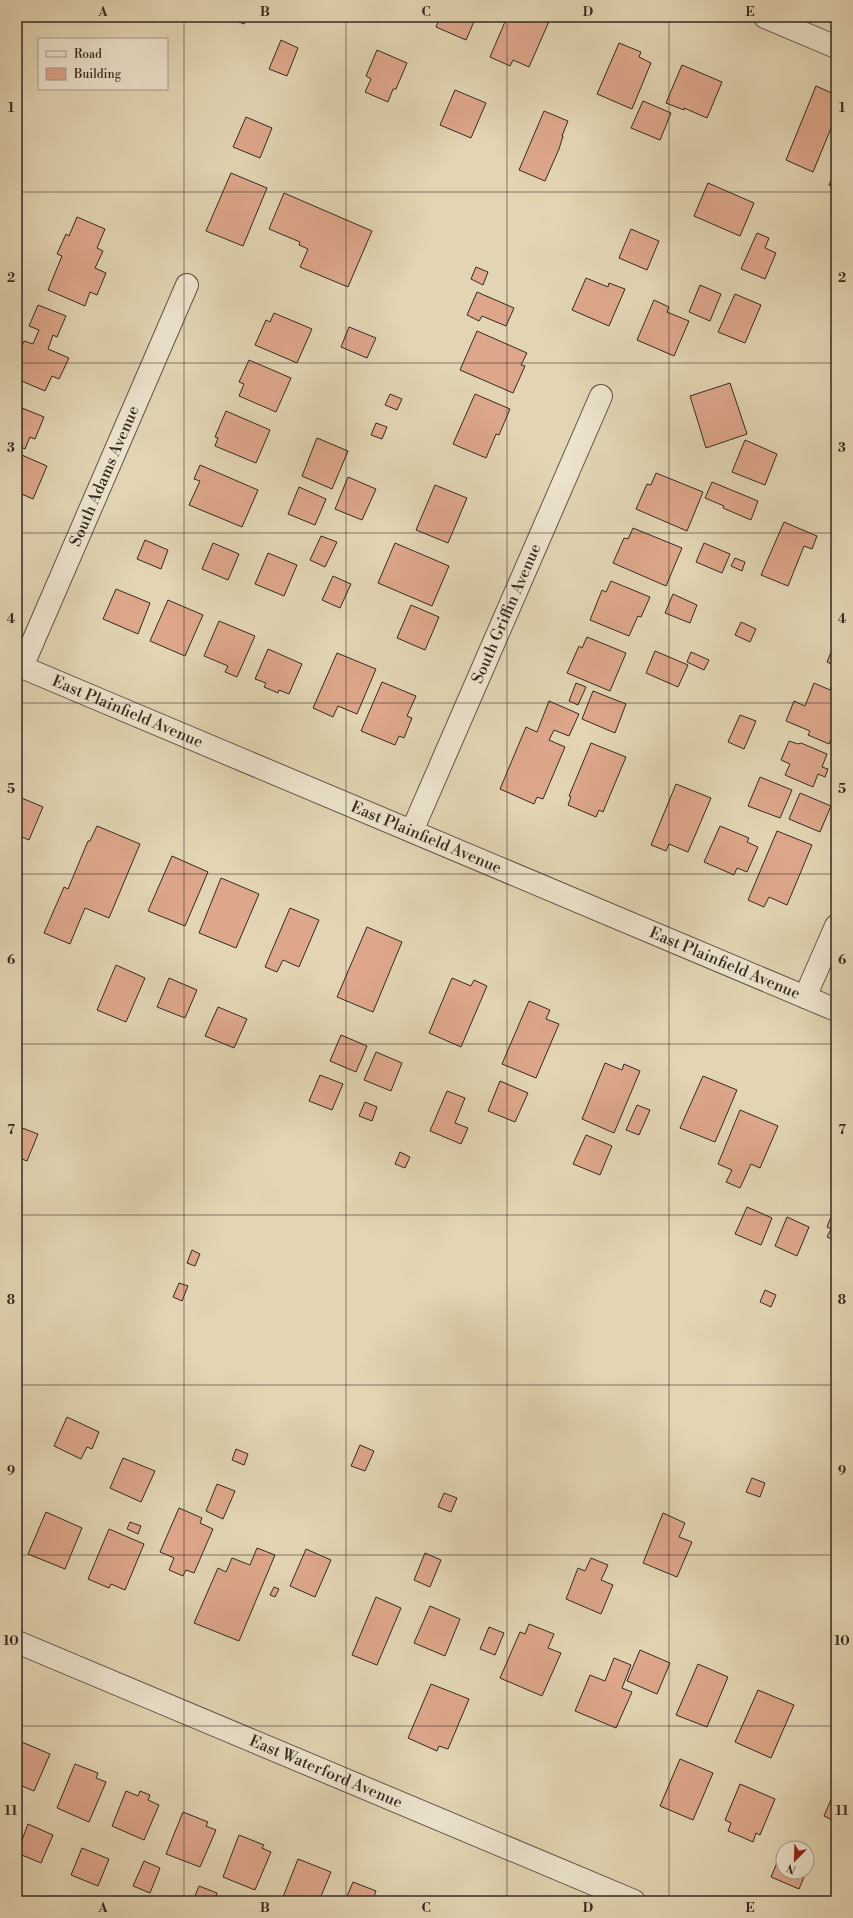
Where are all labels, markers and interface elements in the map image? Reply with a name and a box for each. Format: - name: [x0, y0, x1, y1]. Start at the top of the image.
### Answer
- text: A: [97, 4, 108, 20]
- text: B: [260, 4, 270, 20]
- text: C: [421, 4, 431, 20]
- text: D: [583, 4, 593, 20]
- text: E: [745, 4, 755, 20]
- legend: [38, 38, 168, 90]
- text: Road: [74, 47, 102, 62]
- text: Building: [73, 67, 122, 82]
- text: 1: [8, 100, 15, 116]
- text: 1: [839, 100, 846, 116]
- text: 2: [7, 270, 15, 286]
- text: 2: [838, 270, 846, 286]
- street label: South Adams Avenue: [65, 403, 144, 549]
- text: 3: [7, 440, 15, 456]
- text: 3: [838, 440, 846, 456]
- street label: South Griffin Avenue: [467, 541, 546, 687]
- text: 4: [7, 611, 16, 627]
- text: 4: [838, 611, 847, 627]
- street label: East Plainfield Avenue: [49, 671, 206, 752]
- text: 5: [7, 781, 15, 797]
- text: 5: [838, 781, 846, 797]
- street label: East Plainfield Avenue: [348, 797, 505, 878]
- street label: East Plainfield Avenue: [646, 923, 803, 1004]
- text: 6: [7, 952, 15, 968]
- text: 6: [838, 952, 846, 968]
- text: 7: [7, 1122, 15, 1138]
- text: 7: [838, 1122, 846, 1138]
- text: 8: [7, 1292, 15, 1308]
- text: 8: [838, 1292, 846, 1308]
- text: 9: [7, 1463, 15, 1479]
- text: 9: [838, 1463, 846, 1479]
- text: 10: [3, 1633, 19, 1649]
- text: 10: [834, 1633, 850, 1649]
- street label: East Waterford Avenue: [246, 1731, 406, 1813]
- text: 11: [5, 1803, 18, 1819]
- text: 11: [836, 1803, 849, 1819]
- north arrow: [775, 1840, 815, 1880]
- text: N: [784, 1860, 798, 1876]
- text: A: [97, 1900, 108, 1916]
- text: B: [260, 1900, 270, 1916]
- text: C: [421, 1900, 431, 1916]
- text: D: [583, 1900, 593, 1916]
- text: E: [745, 1900, 755, 1916]

